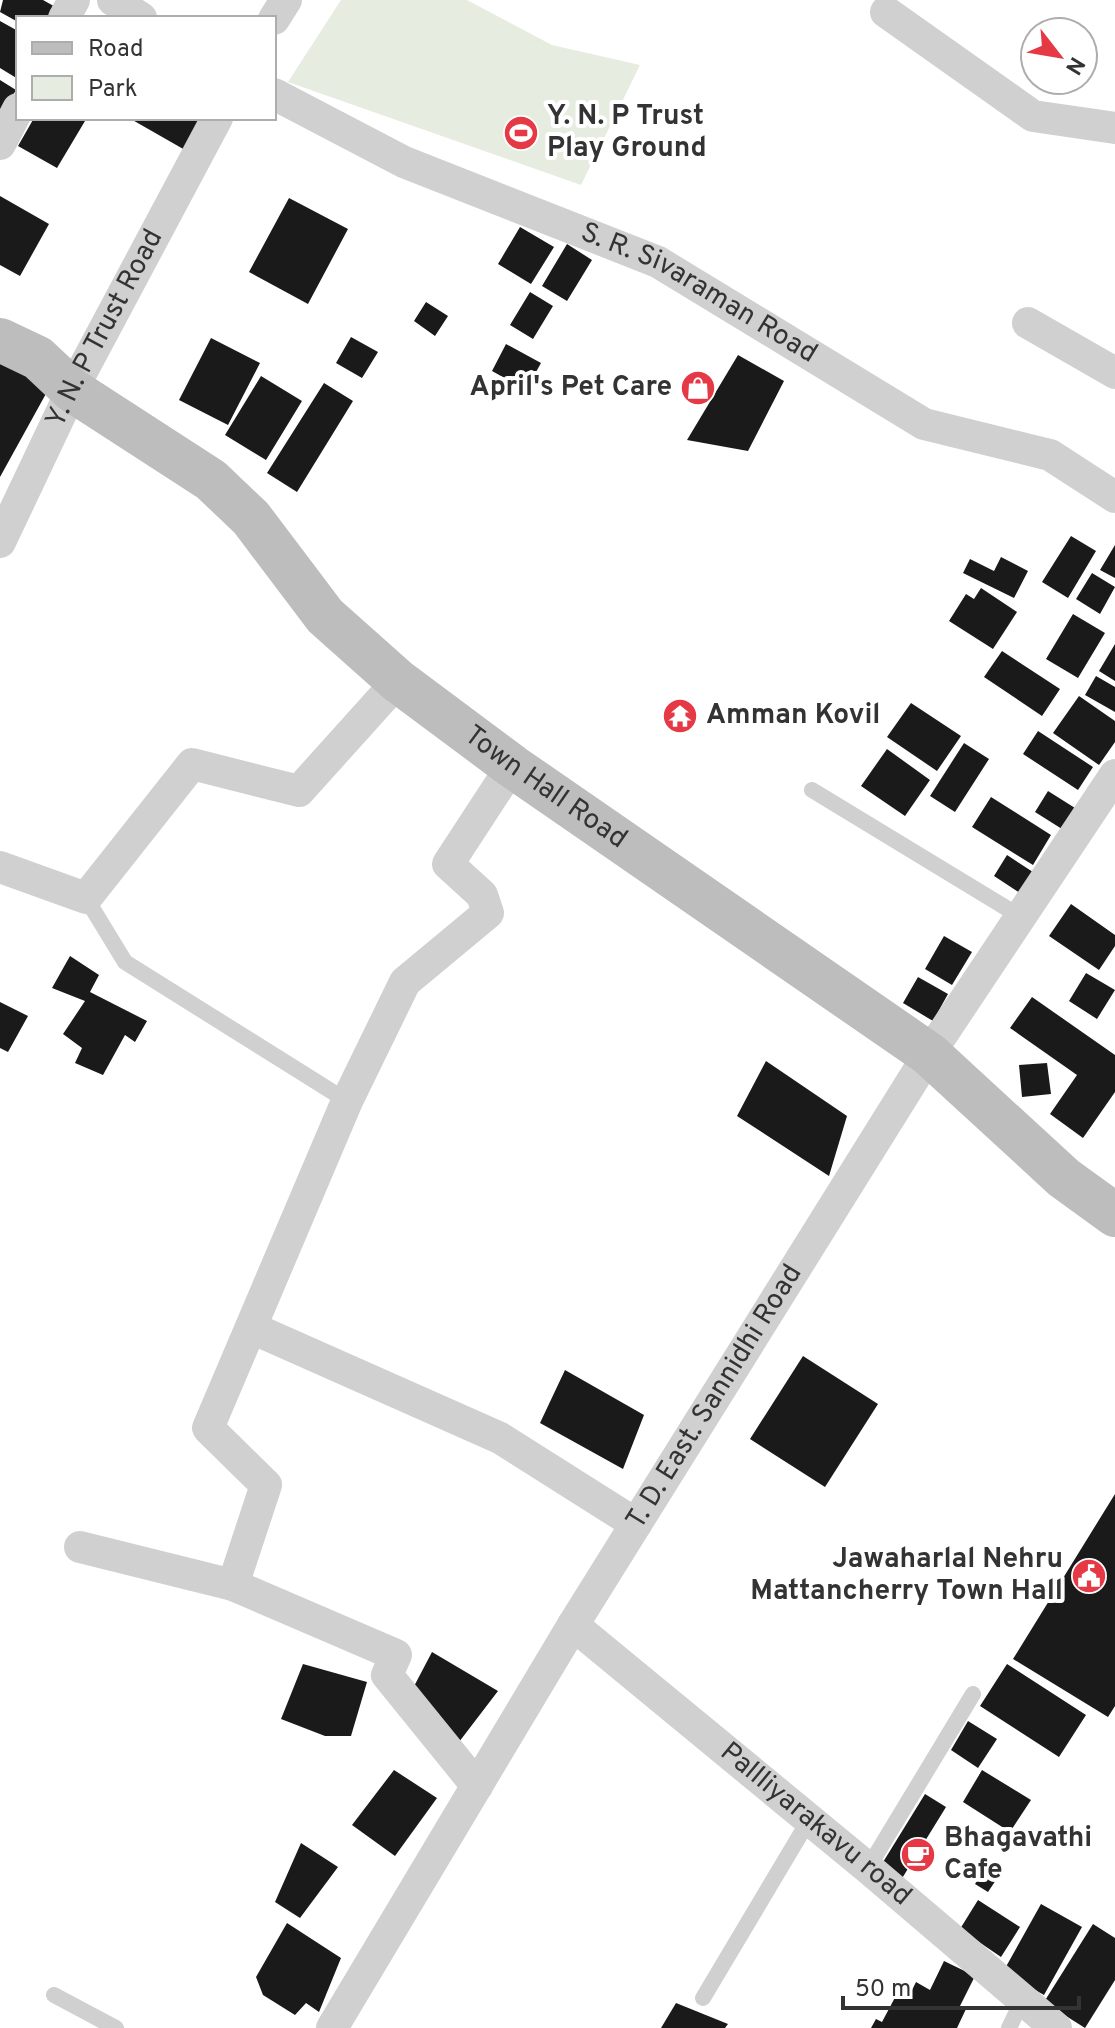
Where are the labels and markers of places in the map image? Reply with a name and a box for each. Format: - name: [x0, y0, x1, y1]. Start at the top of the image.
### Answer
- place label: Y. N. P Trust Play Ground: [547, 99, 707, 167]
- sports icon: Y. N. P Trust Play Ground: [502, 114, 540, 152]
- shop icon: April's Pet Care: [679, 369, 717, 407]
- place label: April's Pet Care: [470, 370, 672, 406]
- temple icon: Amman Kovil: [661, 697, 699, 735]
- place label: Amman Kovil: [706, 698, 881, 734]
- place label: Jawaharlal Nehru Mattancherry Town Hall: [750, 1542, 1063, 1610]
- public building icon: Jawaharlal Nehru Mattancherry Town Hall: [1070, 1557, 1108, 1595]
- place label: Bhagavathi Cafe: [944, 1821, 1092, 1889]
- cafe icon: Bhagavathi Cafe: [899, 1836, 937, 1874]

